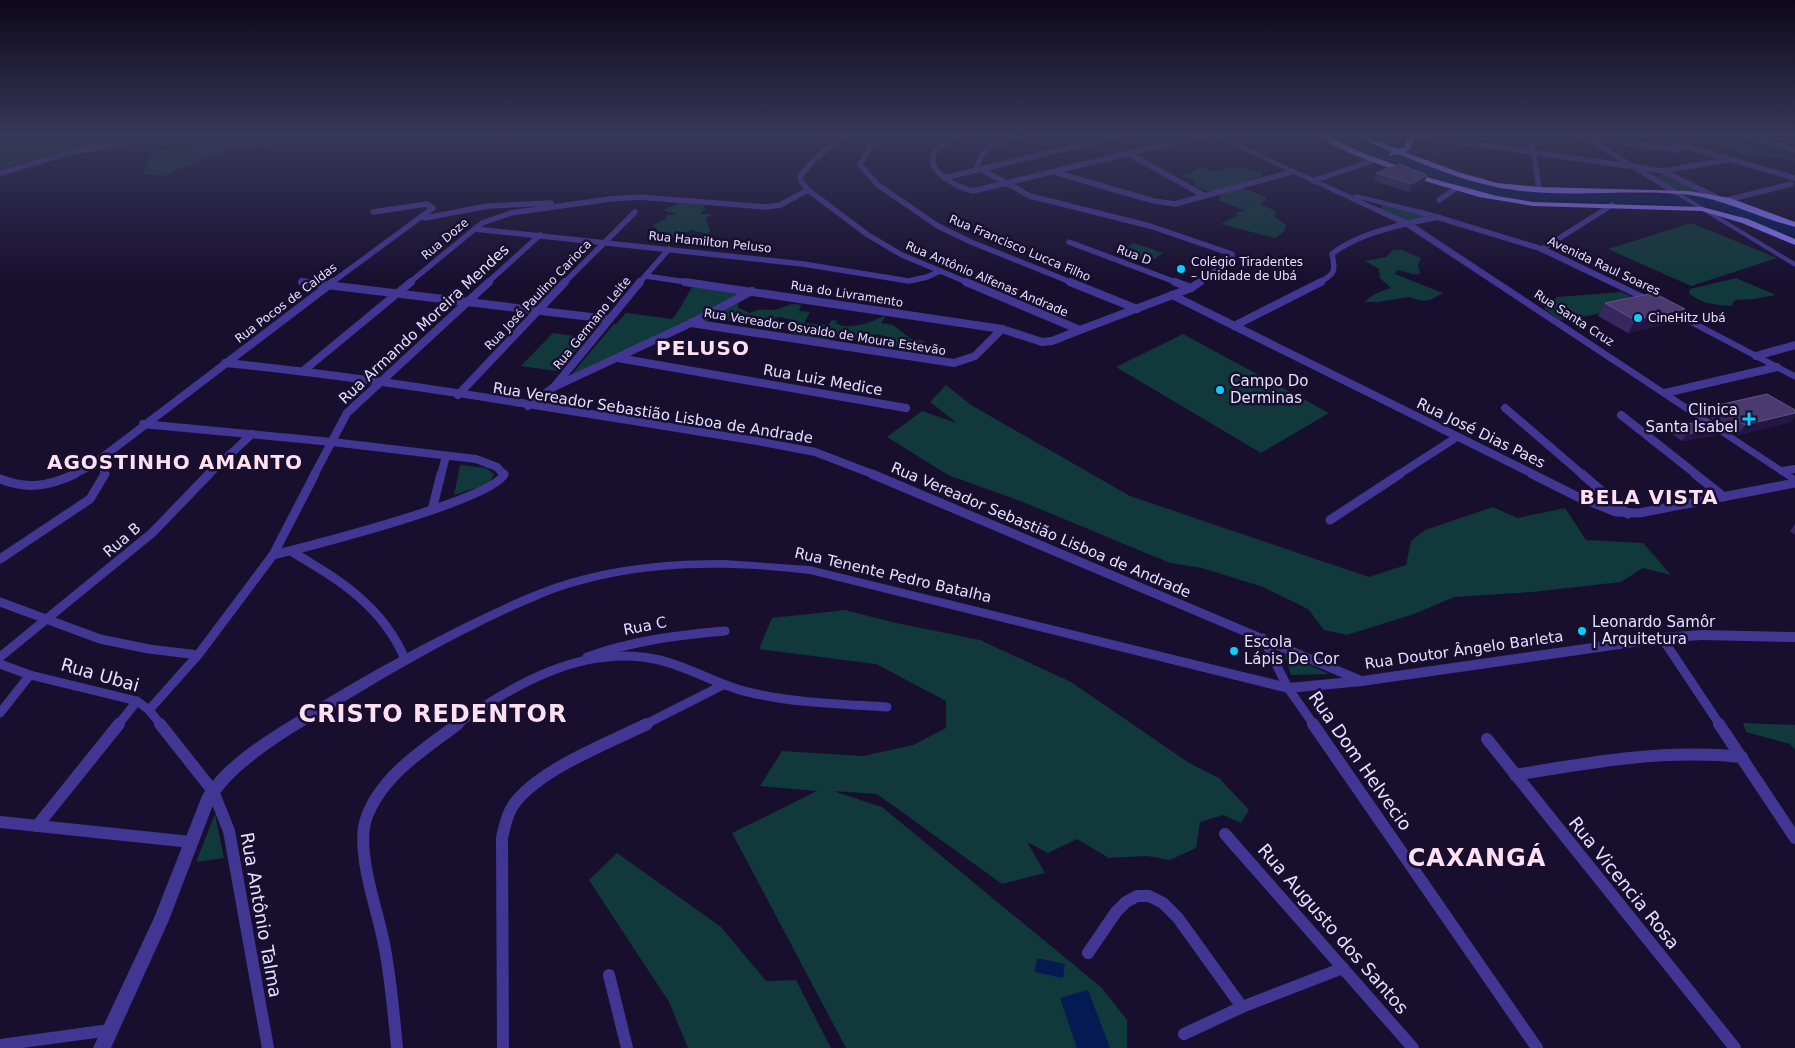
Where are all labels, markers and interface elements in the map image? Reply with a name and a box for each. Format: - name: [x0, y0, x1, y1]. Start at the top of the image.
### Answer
- street label: Rua Francisco Lucca Filho: [947, 212, 1093, 284]
- street label: Rua Doze: [419, 215, 471, 263]
- street label: Rua Hamilton Peluso: [648, 229, 772, 255]
- street label: Avenida Raul Soares: [1546, 234, 1662, 298]
- street label: Rua José Paulino Carioca: [482, 237, 594, 353]
- street label: Rua Antônio Alfenas Andrade: [904, 238, 1070, 320]
- street label: Rua Armando Moreira Mendes: [335, 240, 513, 408]
- street label: Rua D: [1115, 242, 1153, 268]
- place label: Colégio Tiradentes – Unidade de Ubá: [1191, 255, 1303, 283]
- street label: Rua Pocos de Caldas: [232, 260, 340, 346]
- marker: Colégio Tiradentes – Unidade de Ubá: [1175, 263, 1187, 275]
- street label: Rua Germano Leite: [550, 274, 634, 372]
- street label: Rua do Livramento: [790, 278, 904, 310]
- street label: Rua Santa Cruz: [1532, 287, 1616, 349]
- street label: Rua Vereador Osvaldo de Moura Estevão: [703, 306, 947, 358]
- place label: CineHitz Ubá: [1648, 311, 1726, 325]
- marker: CineHitz Ubá: [1632, 312, 1644, 324]
- district label: PELUSO: [656, 336, 750, 360]
- street label: Rua Luiz Medice: [762, 361, 884, 399]
- place label: Campo Do Derminas: [1230, 372, 1308, 407]
- street label: Rua Vereador Sebastião Lisboa de Andrade: [492, 379, 814, 447]
- marker: Campo Do Derminas: [1214, 384, 1226, 396]
- street label: Rua José Dias Paes: [1414, 394, 1548, 472]
- place label: Clinica Santa Isabel: [1646, 401, 1738, 436]
- marker: Clinica Santa Isabel: [1742, 412, 1756, 426]
- district label: AGOSTINHO AMANTO: [47, 450, 303, 474]
- street label: Rua Vereador Sebastião Lisboa de Andrade: [888, 458, 1194, 602]
- district label: BELA VISTA: [1580, 485, 1718, 509]
- street label: Rua B: [100, 519, 144, 561]
- street label: Rua Tenente Pedro Batalha: [793, 544, 993, 606]
- street label: Rua C: [622, 613, 668, 639]
- place label: Leonardo Samôr | Arquitetura: [1592, 613, 1716, 648]
- marker: Leonardo Samôr | Arquitetura: [1576, 625, 1588, 637]
- street label: Rua Doutor Ângelo Barleta: [1363, 626, 1564, 673]
- place label: Escola Lápis De Cor: [1244, 633, 1340, 668]
- marker: Escola Lápis De Cor: [1228, 645, 1240, 657]
- street label: Rua Ubai: [59, 653, 142, 696]
- street label: Rua Dom Helvecio: [1304, 687, 1416, 834]
- district label: CRISTO REDENTOR: [299, 700, 567, 728]
- street label: Rua Vicencia Rosa: [1565, 812, 1684, 953]
- street label: Rua Antônio Talma: [237, 831, 286, 999]
- street label: Rua Augusto dos Santos: [1254, 839, 1413, 1018]
- district label: CAXANGÁ: [1408, 843, 1546, 872]

